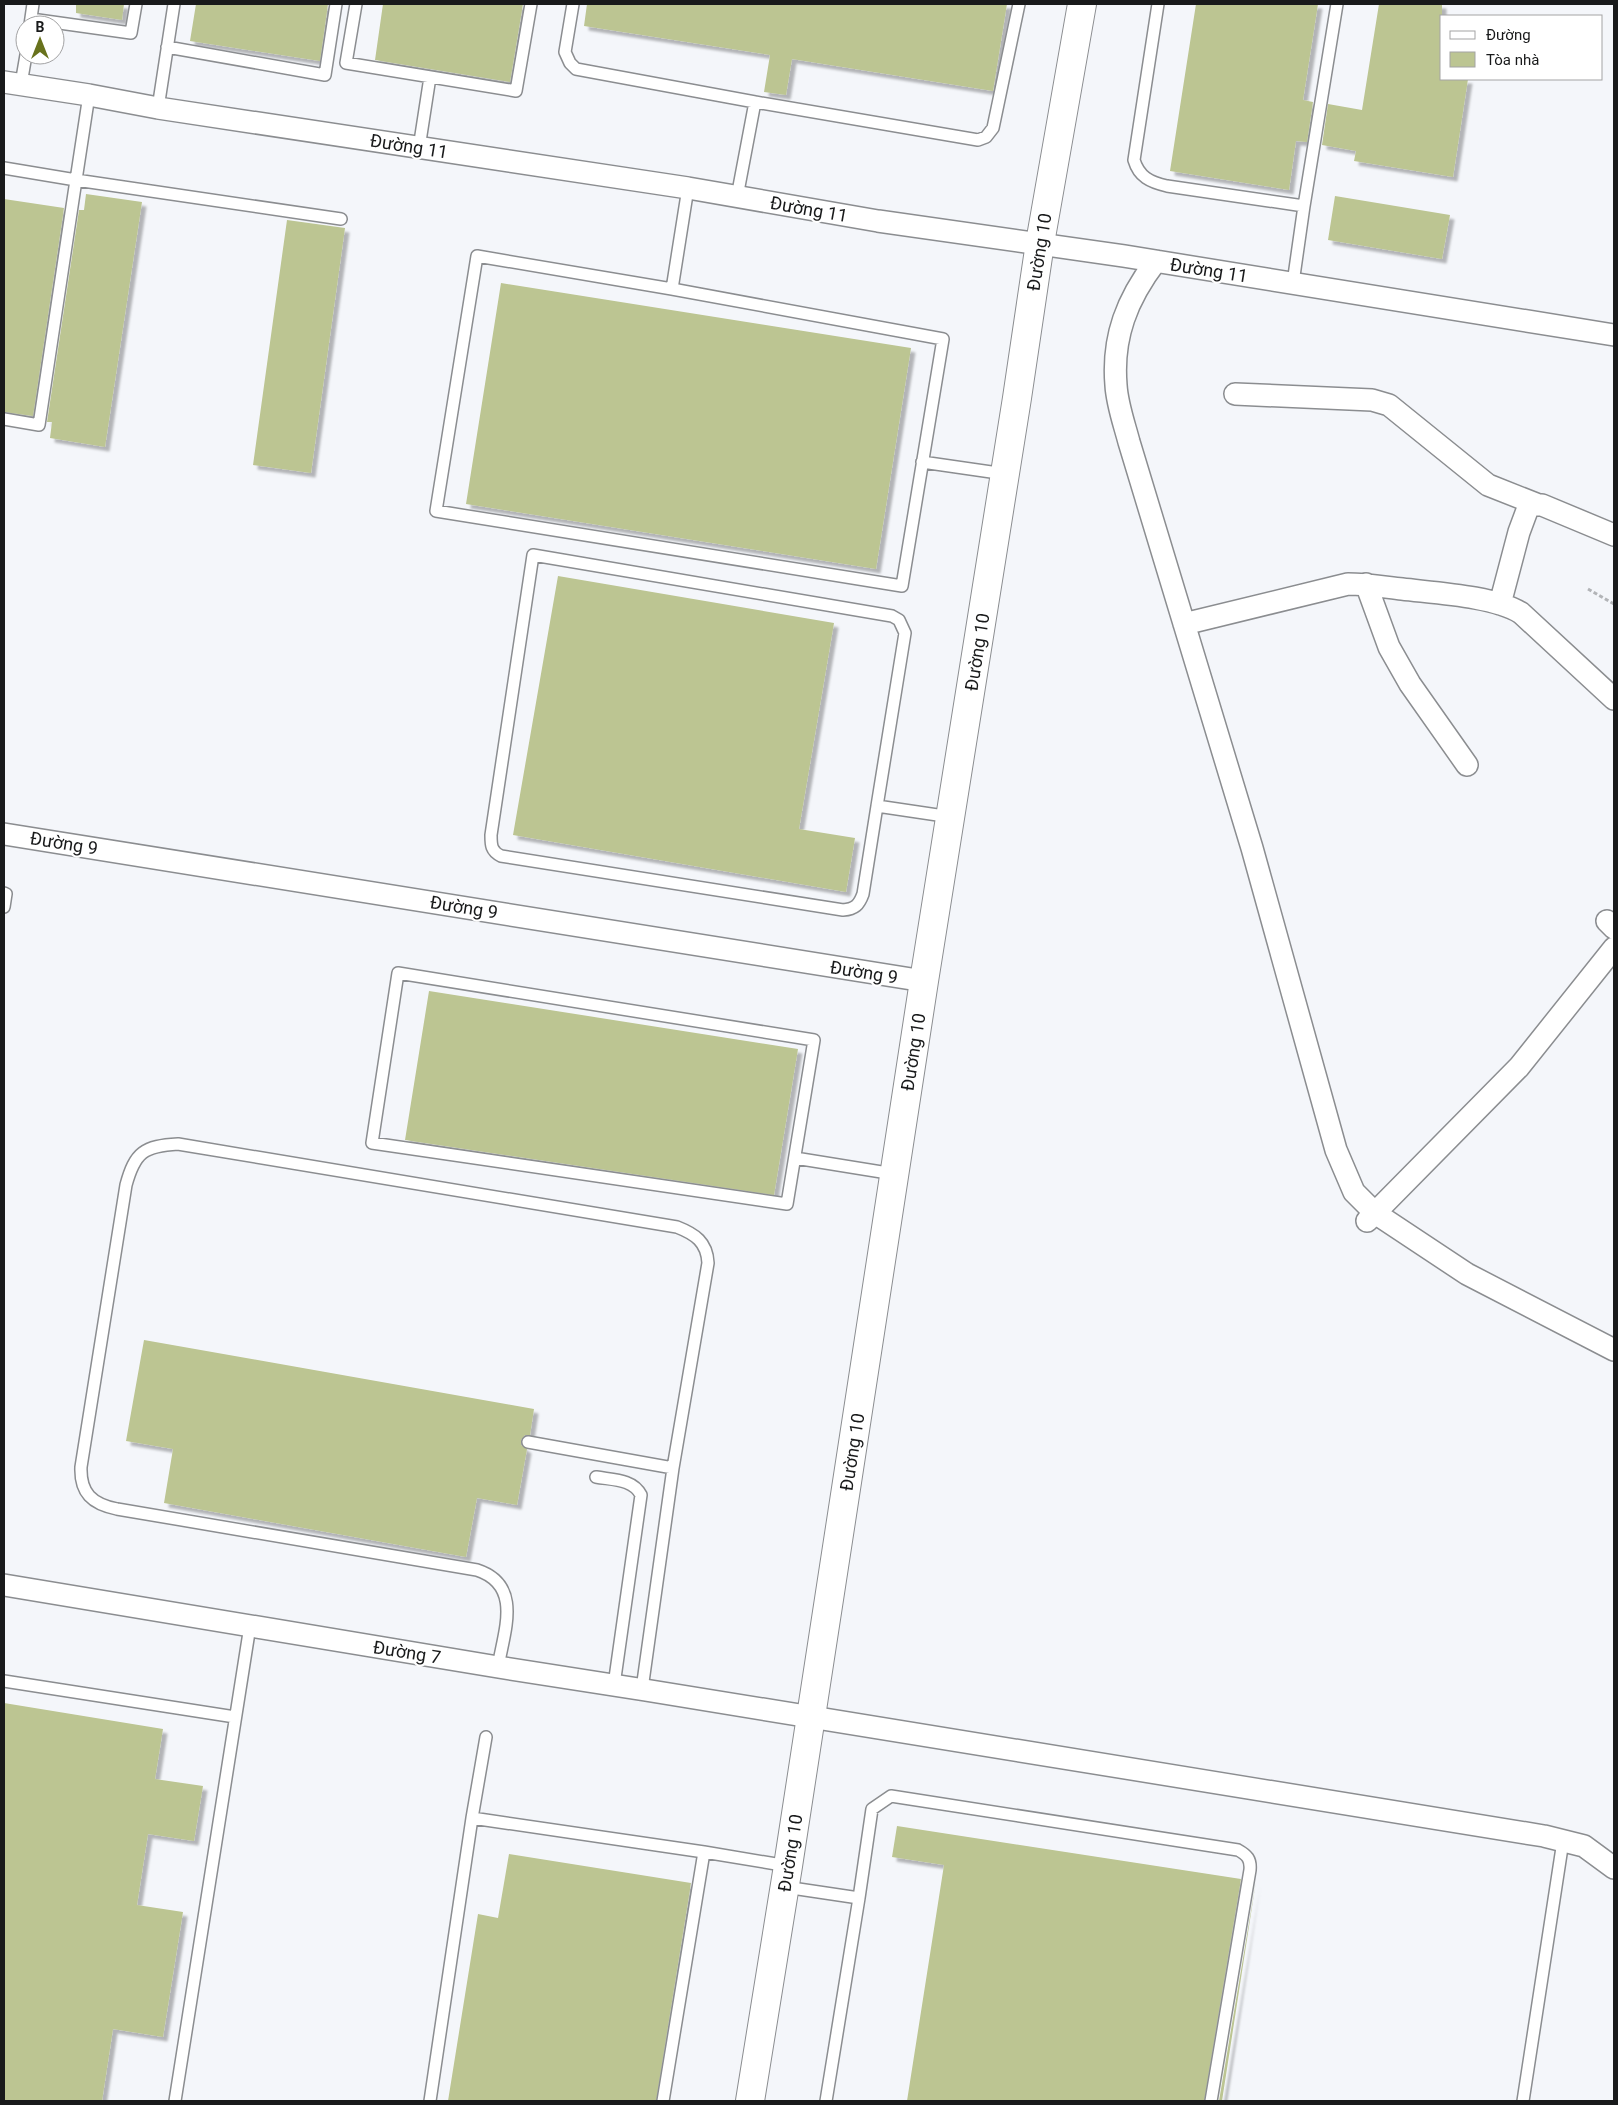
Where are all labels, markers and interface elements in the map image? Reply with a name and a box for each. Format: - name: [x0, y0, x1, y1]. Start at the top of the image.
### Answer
- north arrow: [15, 15, 65, 65]
- legend: [1440, 15, 1603, 80]
- text: B: [36, 19, 45, 35]
- text: Đường: [1486, 26, 1531, 44]
- text: Tòa nhà: [1486, 51, 1539, 69]
- street label: Đường 11: [369, 130, 449, 162]
- street label: Đường 11: [769, 192, 849, 226]
- street label: Đường 10: [1023, 212, 1055, 292]
- street label: Đường 11: [1169, 254, 1249, 286]
- street label: Đường 10: [961, 612, 993, 692]
- street label: Đường 9: [29, 827, 99, 859]
- street label: Đường 9: [429, 891, 499, 923]
- street label: Đường 9: [829, 956, 899, 988]
- street label: Đường 10: [897, 1012, 929, 1092]
- street label: Đường 10: [836, 1412, 868, 1492]
- street label: Đường 7: [372, 1636, 442, 1668]
- street label: Đường 10: [774, 1813, 806, 1893]

